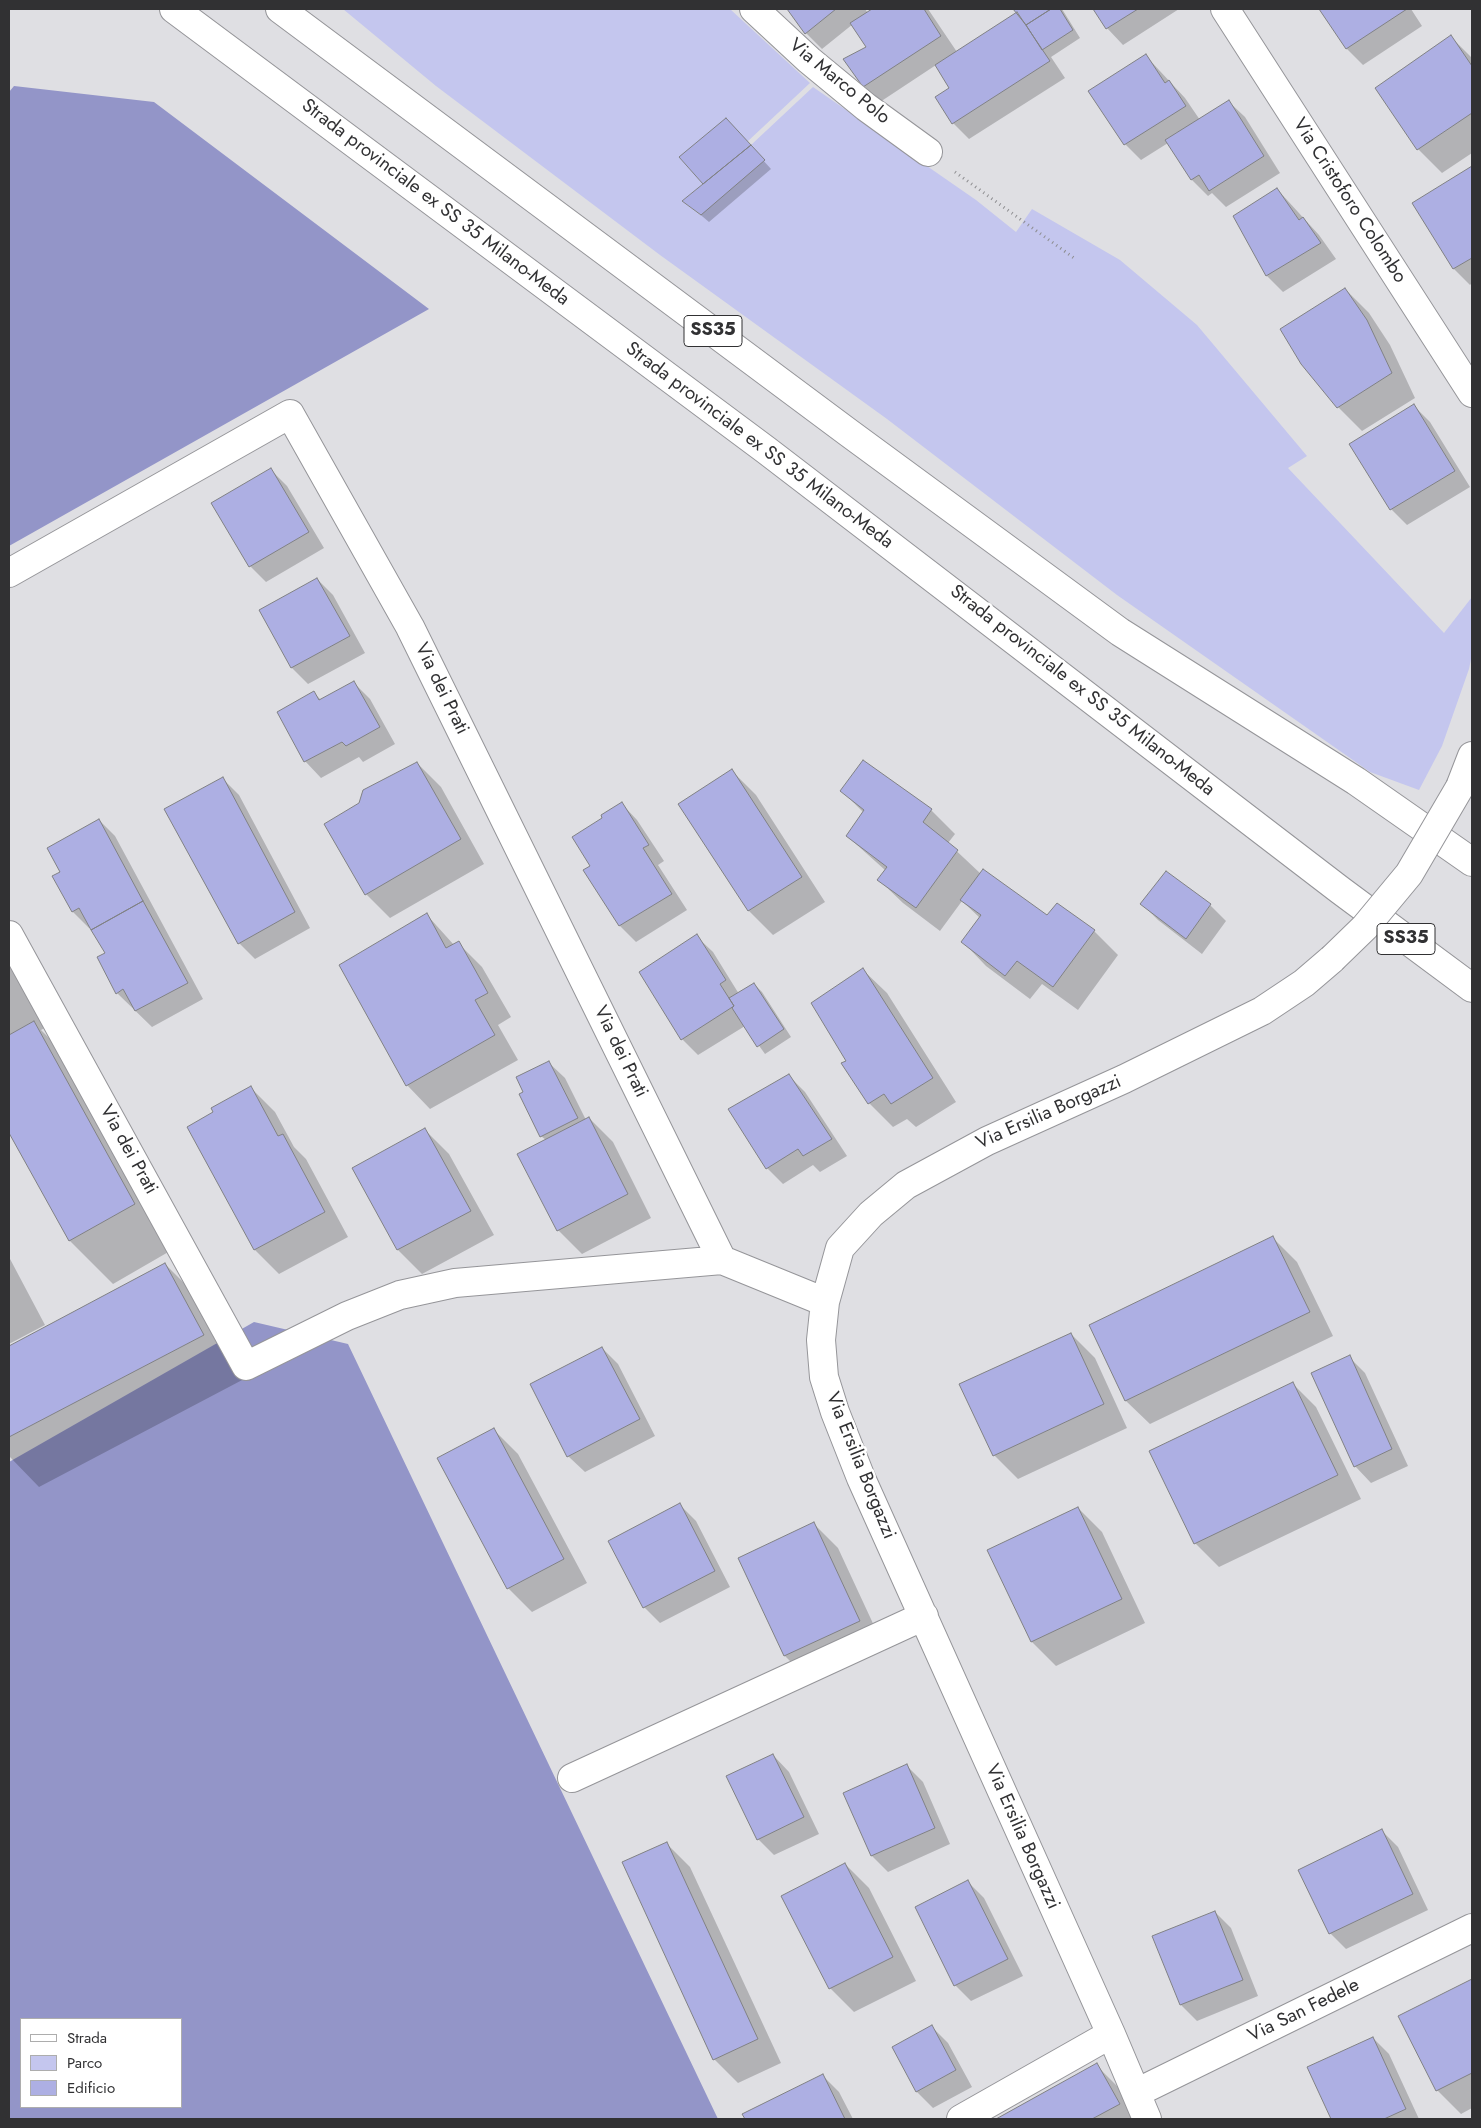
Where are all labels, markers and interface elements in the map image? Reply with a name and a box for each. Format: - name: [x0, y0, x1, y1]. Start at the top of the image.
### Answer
- street label: Via Marco Polo: [784, 34, 894, 130]
- street label: Strada provinciale ex SS 35 Milano-Meda: [297, 95, 573, 311]
- street label: Via Cristoforo Colombo: [1287, 114, 1411, 288]
- road number: SS35: [684, 316, 742, 346]
- street label: Strada provinciale ex SS 35 Milano-Meda: [621, 338, 897, 554]
- street label: Strada provinciale ex SS 35 Milano-Meda: [945, 581, 1219, 801]
- street label: Via dei Prati: [409, 640, 473, 738]
- road number: SS35: [1377, 924, 1435, 954]
- street label: Via dei Prati: [588, 1003, 652, 1101]
- street label: Via Ersilia Borgazzi: [973, 1071, 1125, 1155]
- street label: Via dei Prati: [94, 1101, 162, 1199]
- street label: Via Ersilia Borgazzi: [820, 1389, 900, 1543]
- street label: Via Ersilia Borgazzi: [980, 1761, 1064, 1913]
- street label: Via San Fedele: [1245, 1974, 1363, 2048]
- legend: [20, 2018, 182, 2108]
- text: Strada: [67, 2027, 107, 2049]
- text: Parco: [67, 2052, 102, 2074]
- text: Edificio: [67, 2077, 115, 2099]

